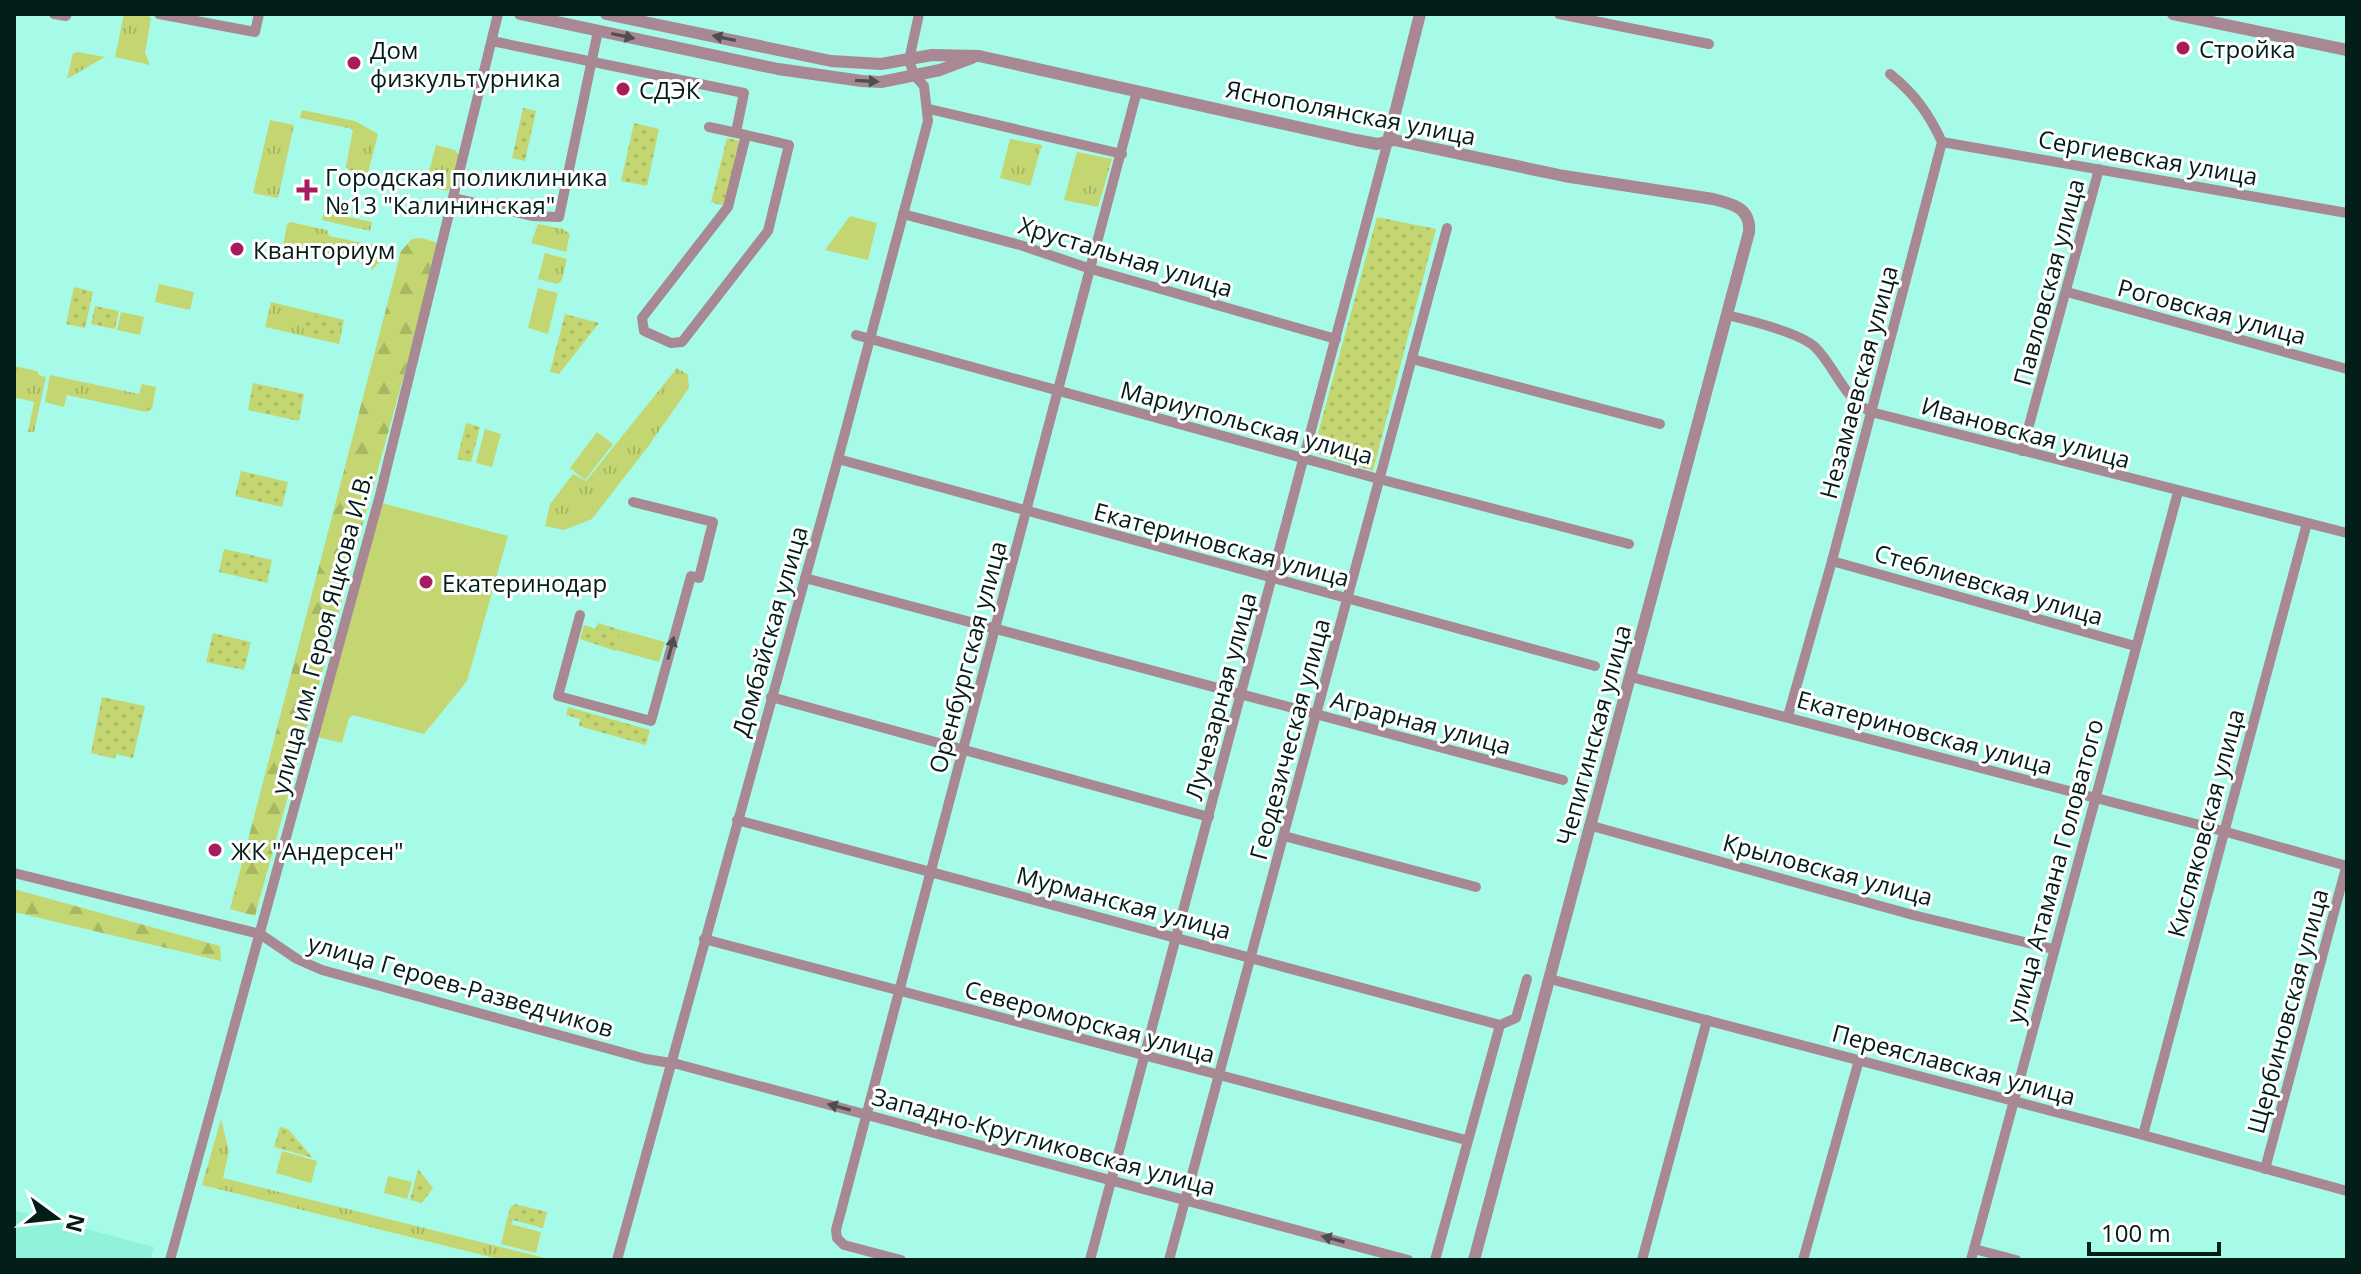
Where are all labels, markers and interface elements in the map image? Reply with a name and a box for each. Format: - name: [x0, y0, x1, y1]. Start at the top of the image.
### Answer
- one-way arrow: [611, 30, 636, 43]
- one-way arrow: [712, 32, 737, 44]
- place label: Стройка: [2199, 32, 2296, 65]
- place label: Дом физкультурника: [370, 33, 561, 94]
- marker: Стройка: [2174, 39, 2192, 57]
- marker: Дом физкультурника: [345, 54, 363, 72]
- street label: Яснополянская улица: [1223, 72, 1479, 152]
- place label: СДЭК: [639, 73, 701, 106]
- one-way arrow: [855, 75, 880, 88]
- marker: СДЭК: [614, 80, 632, 98]
- street label: Сергиевская улица: [2036, 121, 2260, 193]
- place label: Городская поликлиника №13 "Калининская": [325, 160, 607, 221]
- street label: Павловская улица: [2005, 175, 2091, 389]
- marker: Городская поликлиника №13 "Калининская": [296, 179, 318, 201]
- street label: Хрустальная улица: [1015, 208, 1237, 304]
- place label: Кванториум: [253, 233, 395, 266]
- marker: Кванториум: [228, 240, 246, 258]
- street label: Незамаевская улица: [1811, 262, 1905, 502]
- street label: Роговская улица: [2114, 270, 2310, 352]
- street label: Мариупольская улица: [1117, 372, 1377, 472]
- street label: Ивановская улица: [1918, 388, 2134, 476]
- street label: улица им. Героя Яцкова И.В.: [262, 468, 380, 798]
- street label: Екатериновская улица: [1091, 494, 1353, 594]
- street label: Домбайская улица: [723, 522, 815, 740]
- street label: Стеблиевская улица: [1871, 536, 2107, 632]
- street label: Оренбургская улица: [920, 537, 1014, 777]
- place label: Екатеринодар: [442, 566, 607, 599]
- marker: Екатеринодар: [417, 573, 435, 591]
- street label: Лучезарная улица: [1176, 588, 1264, 804]
- street label: Геодезическая улица: [1241, 615, 1337, 863]
- street label: Чепигинская улица: [1548, 621, 1638, 849]
- one-way arrow: [665, 636, 678, 660]
- street label: Аграрная улица: [1327, 682, 1515, 762]
- street label: Екатериновская улица: [1794, 682, 2056, 782]
- street label: Кисляковская улица: [2159, 705, 2251, 941]
- street label: улица Атамана Головатого: [1997, 715, 2111, 1027]
- street label: Крыловская улица: [1719, 825, 1937, 913]
- place label: ЖК "Андерсен": [231, 834, 404, 867]
- marker: ЖК "Андерсен": [206, 841, 224, 859]
- street label: Мурманская улица: [1013, 858, 1235, 946]
- street label: Щербиновская улица: [2238, 885, 2336, 1137]
- street label: улица Героев-Разведчиков: [304, 926, 618, 1044]
- street label: Североморская улица: [961, 972, 1219, 1070]
- street label: Переяславская улица: [1829, 1016, 2079, 1112]
- street label: Западно-Кругликовская улица: [869, 1079, 1219, 1203]
- one-way arrow: [826, 1100, 851, 1112]
- north arrow: [16, 1178, 96, 1258]
- scale bar: [2089, 1206, 2219, 1256]
- text: N: [59, 1211, 93, 1236]
- text: 100 m: [2101, 1216, 2171, 1249]
- one-way arrow: [1321, 1232, 1345, 1245]

